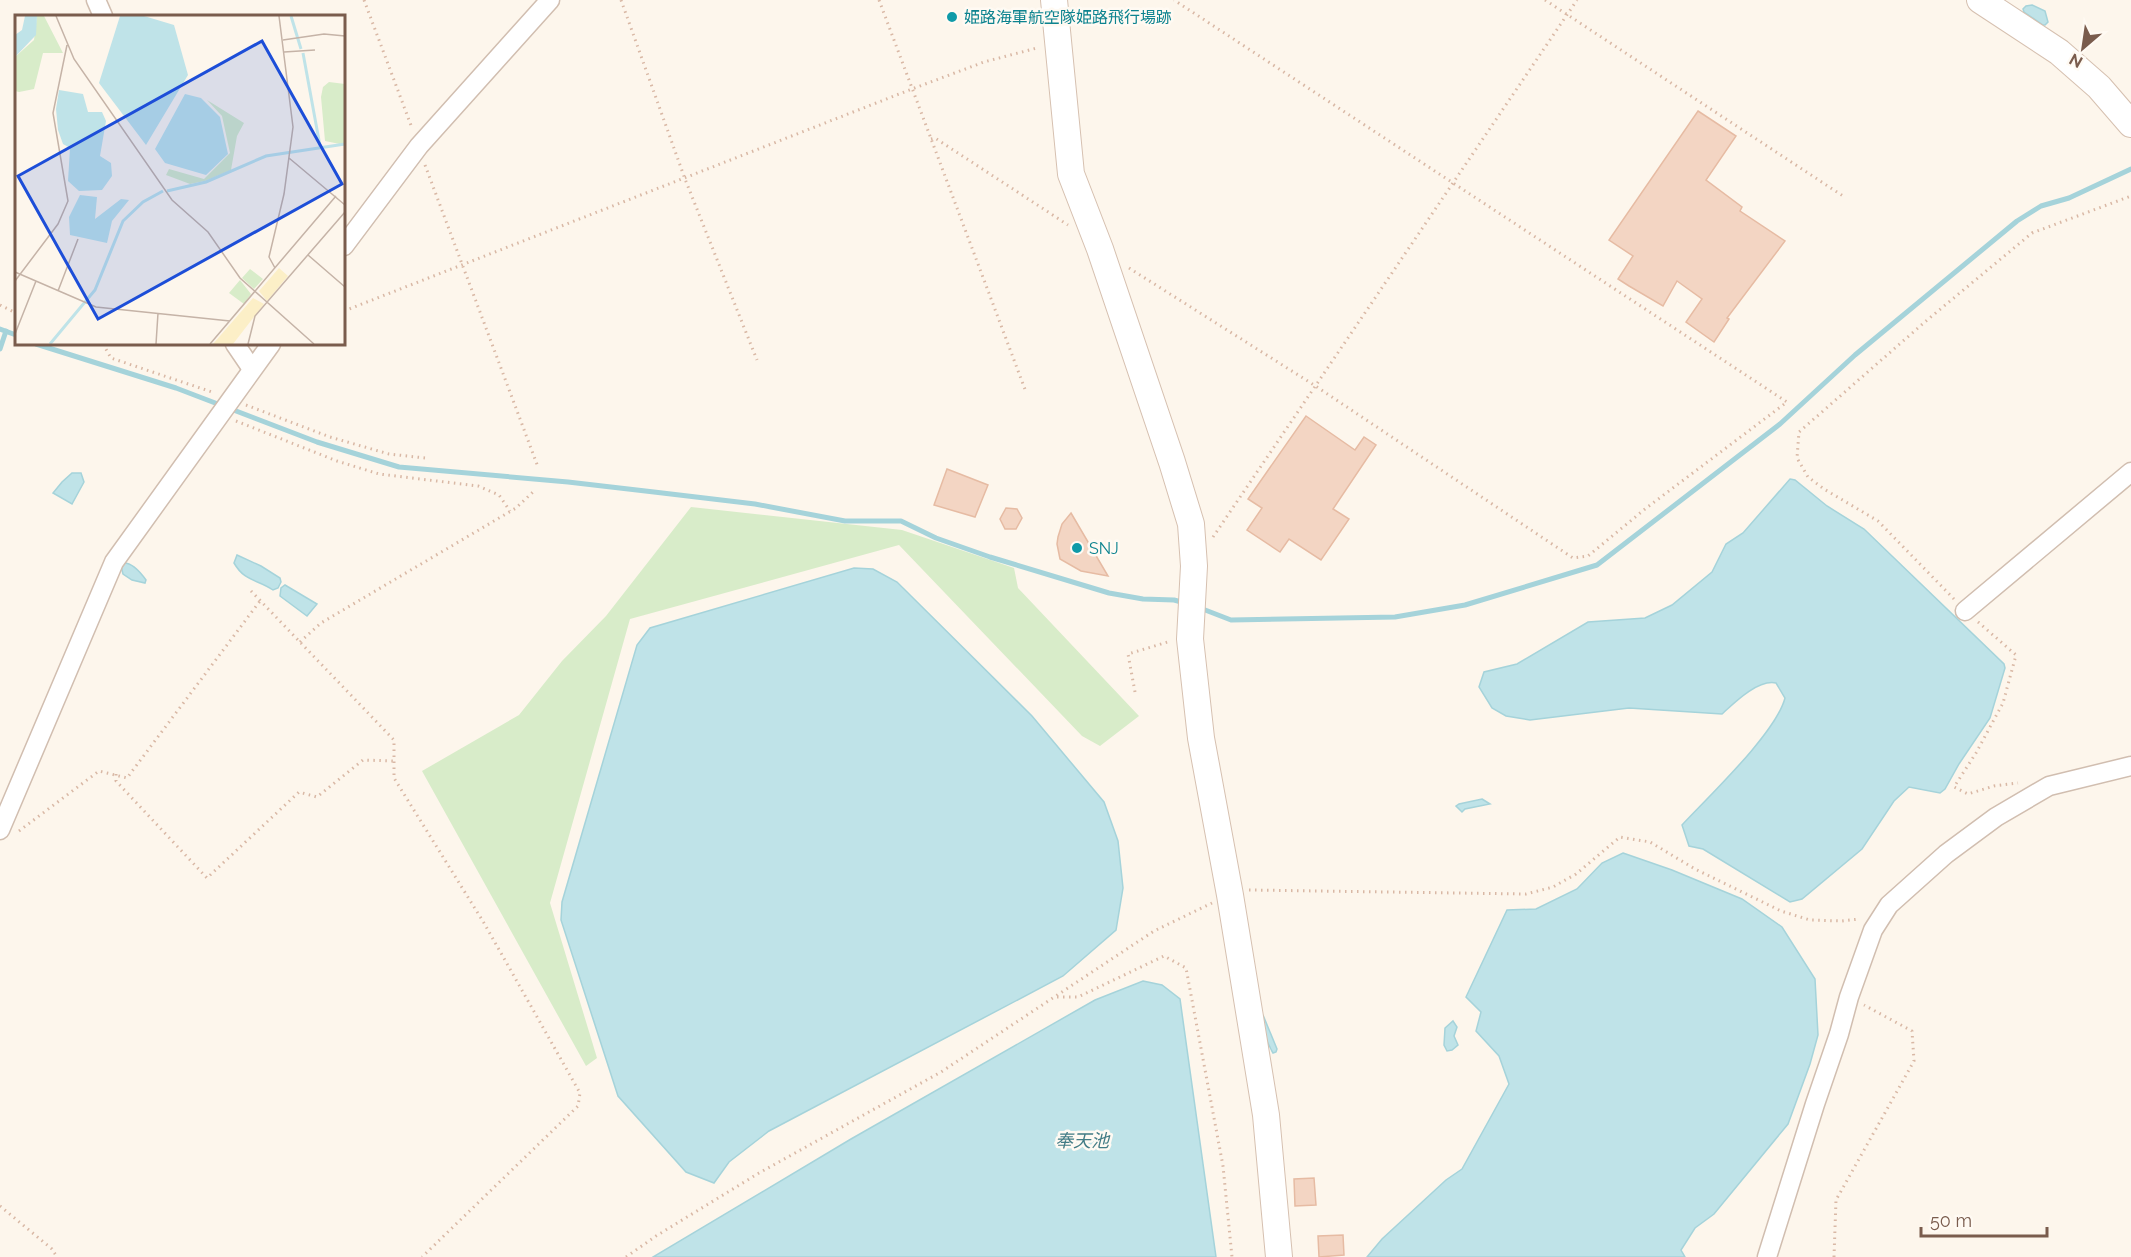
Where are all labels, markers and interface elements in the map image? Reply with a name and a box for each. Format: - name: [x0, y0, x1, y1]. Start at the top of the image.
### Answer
- place label: 姫路海軍航空隊姫路飛行場跡: [964, 8, 1172, 27]
- marker: 姫路海軍航空隊姫路飛行場跡: [945, 10, 959, 24]
- inset map: [15, 15, 345, 345]
- north arrow: [2053, 18, 2113, 78]
- text: N: [2066, 49, 2086, 72]
- place label: SNJ: [1089, 539, 1119, 558]
- marker: SNJ: [1070, 541, 1084, 555]
- water label: 奉天池: [1055, 1130, 1111, 1151]
- scale bar: [1921, 1200, 2047, 1238]
- text: 50 m: [1930, 1210, 1972, 1231]

